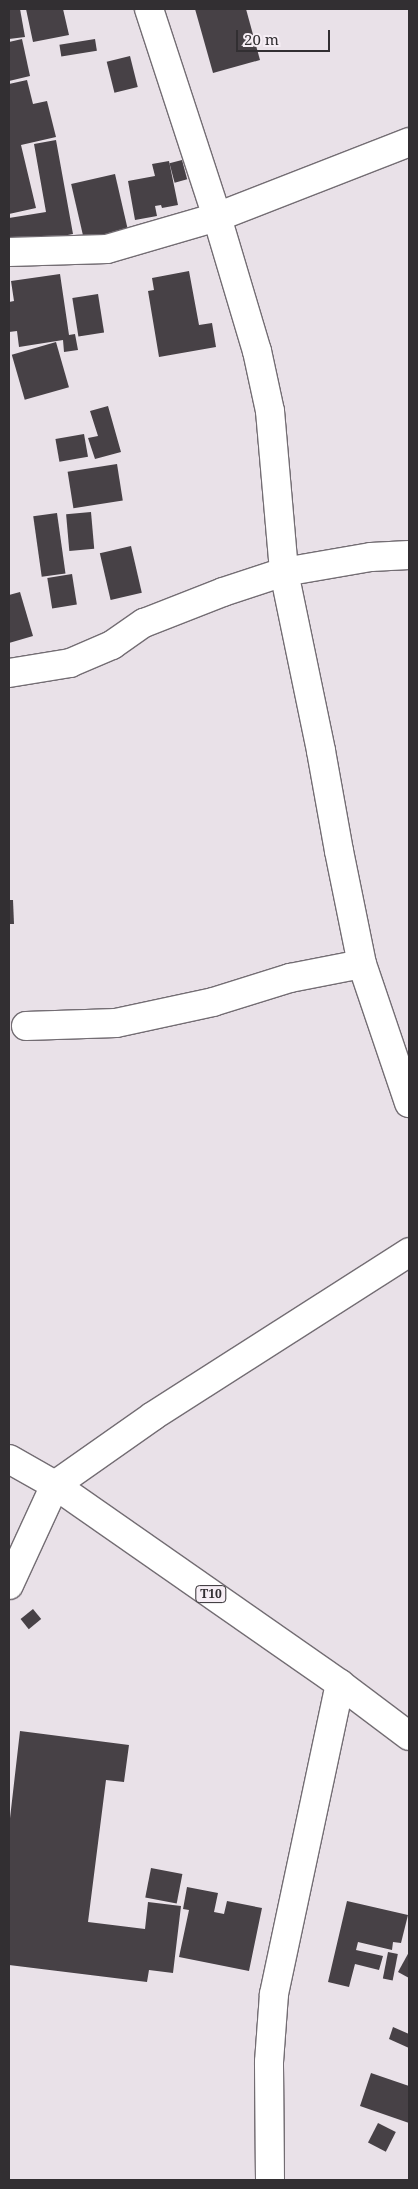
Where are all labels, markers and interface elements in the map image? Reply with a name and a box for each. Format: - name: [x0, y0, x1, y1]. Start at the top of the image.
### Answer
- scale bar: [238, 20, 332, 52]
- text: 20 m: [244, 29, 279, 49]
- road number: T10: [195, 1585, 227, 1604]

